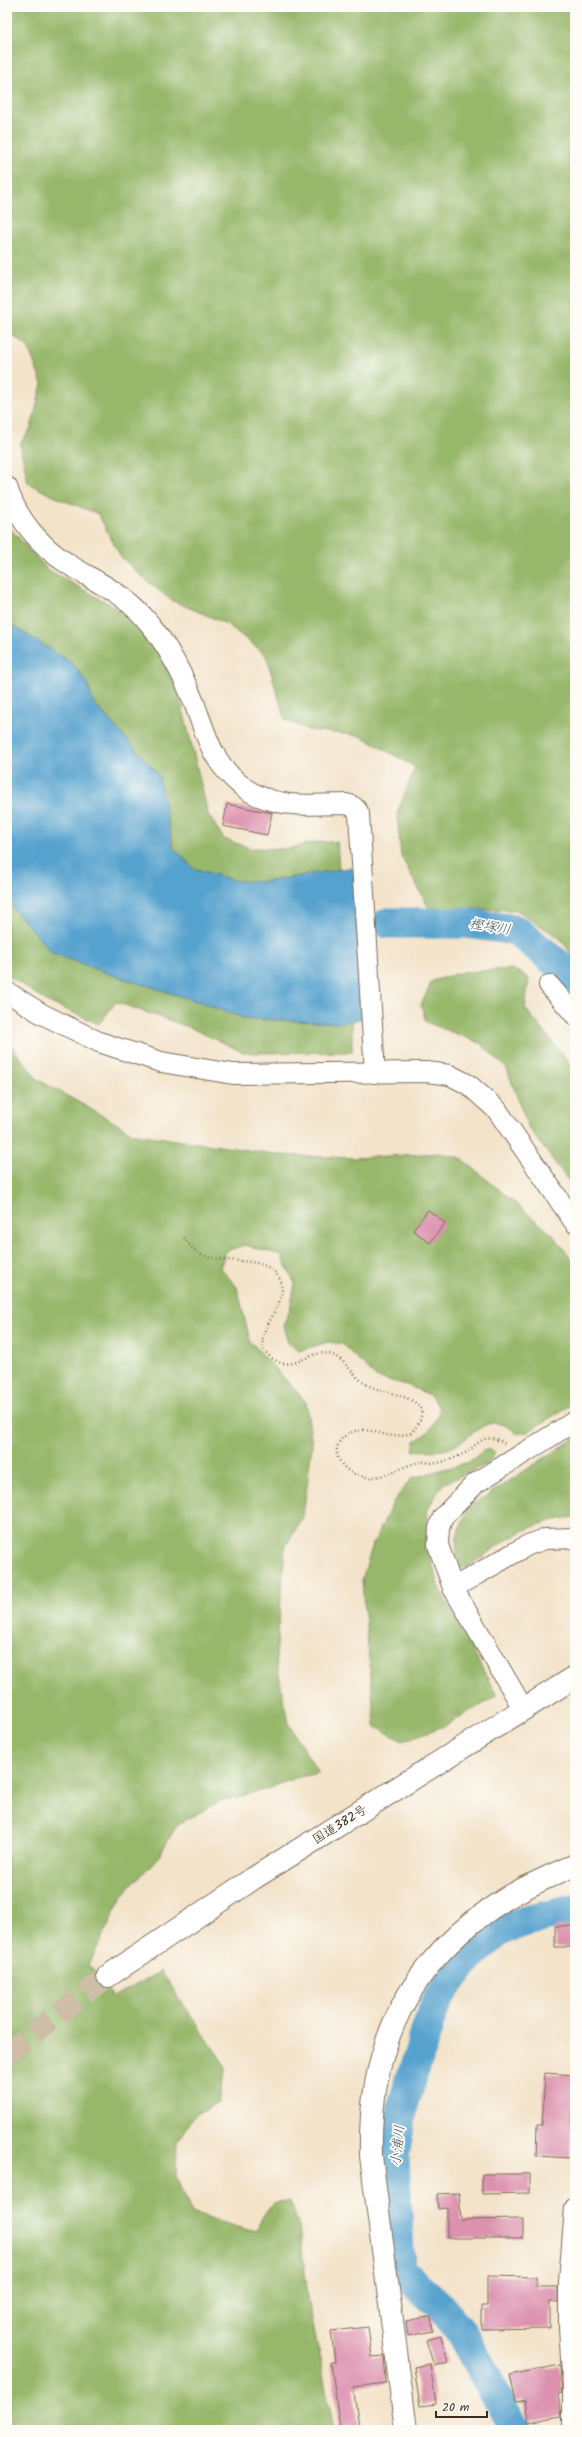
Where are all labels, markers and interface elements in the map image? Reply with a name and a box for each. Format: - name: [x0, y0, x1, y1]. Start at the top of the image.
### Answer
- water label: 樫塚川: [468, 913, 512, 941]
- street label: 国道382号: [308, 1800, 372, 1850]
- water label: 小浦川: [385, 2124, 411, 2168]
- scale bar: [436, 2393, 487, 2419]
- text: 20 m: [442, 2398, 470, 2417]

